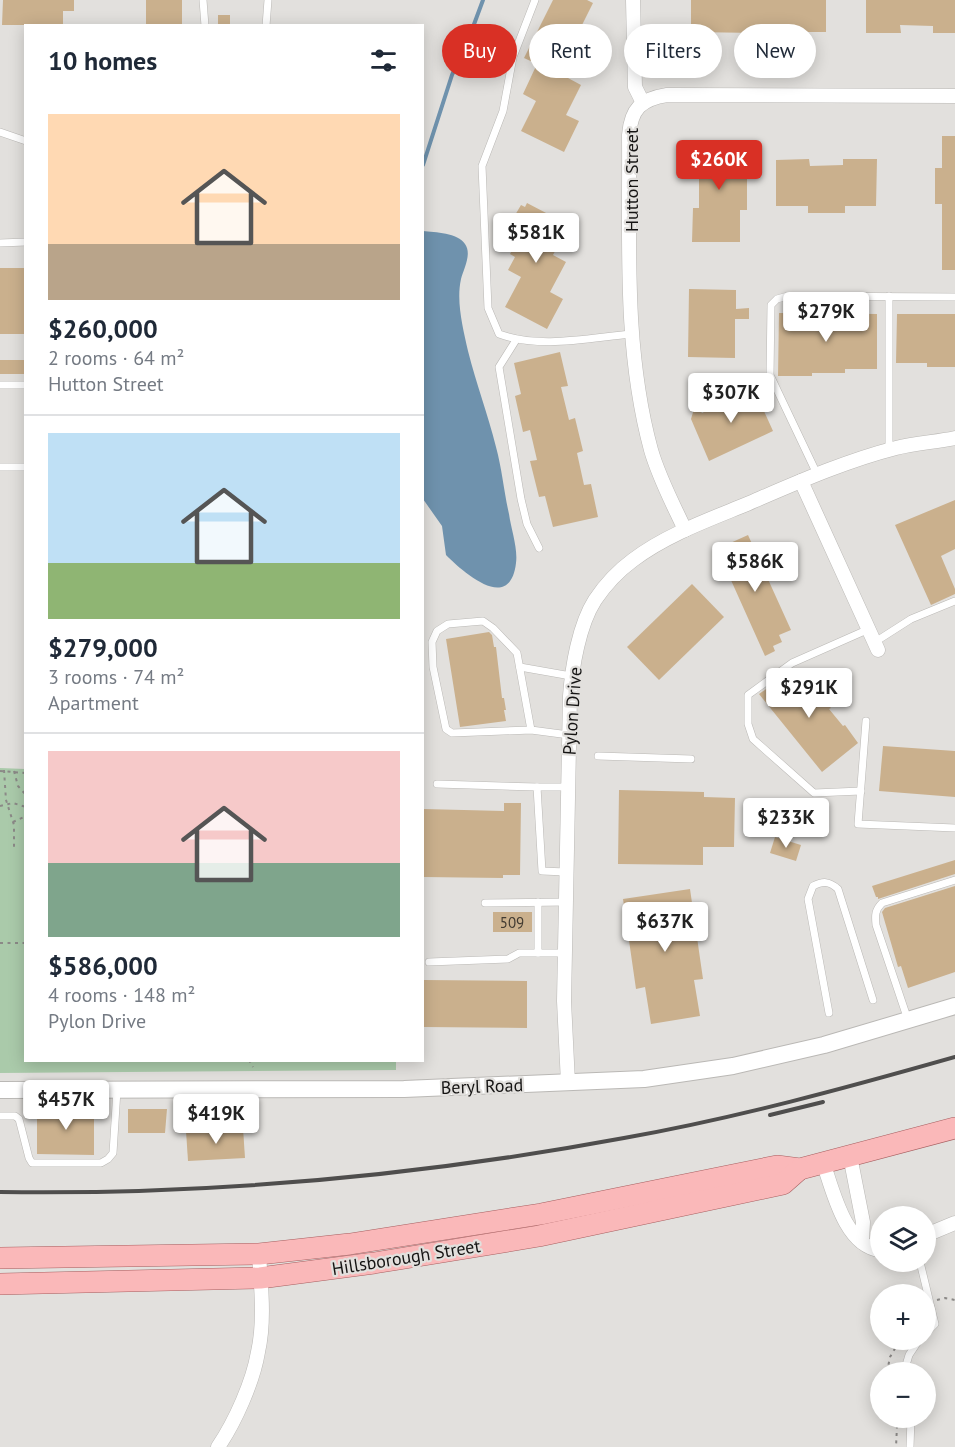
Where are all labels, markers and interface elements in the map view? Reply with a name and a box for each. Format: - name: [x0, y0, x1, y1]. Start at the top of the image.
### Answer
- chip: Buy: [442, 24, 517, 78]
- chip: Rent: [529, 24, 612, 78]
- chip: Filters: [624, 24, 722, 78]
- chip: New: [734, 24, 816, 78]
- text: 10 homes: [48, 44, 157, 77]
- icon: filters: [367, 44, 400, 77]
- street label: Hutton Street: [620, 128, 643, 232]
- pin: $260K: [677, 140, 761, 191]
- text: $260K: [690, 146, 748, 172]
- icon: home: [170, 153, 278, 261]
- pin: $581K: [494, 213, 578, 264]
- text: $581K: [507, 219, 565, 245]
- pin: $279K: [784, 292, 868, 343]
- text: $279K: [797, 298, 855, 324]
- text: $260,000: [48, 312, 158, 345]
- text: 2 rooms · 64 m²: [48, 345, 184, 371]
- text: Hutton Street: [48, 371, 164, 397]
- pin: $307K: [689, 373, 773, 424]
- text: $307K: [702, 379, 760, 405]
- icon: home: [170, 472, 278, 580]
- pin: $586K: [713, 542, 797, 593]
- text: $586K: [726, 548, 784, 574]
- text: $279,000: [48, 631, 158, 664]
- text: 3 rooms · 74 m²: [48, 664, 184, 690]
- street label: Pylon Drive: [557, 666, 587, 756]
- pin: $291K: [767, 668, 851, 719]
- text: $291K: [780, 674, 838, 700]
- text: Apartment: [48, 690, 139, 716]
- icon: home: [170, 790, 278, 898]
- pin: $233K: [744, 798, 828, 849]
- text: $233K: [757, 804, 815, 830]
- pin: $637K: [623, 902, 707, 953]
- text: $637K: [636, 908, 694, 934]
- house number: 509: [500, 913, 524, 932]
- text: $586,000: [48, 949, 158, 982]
- text: 4 rooms · 148 m²: [48, 982, 195, 1008]
- text: Pylon Drive: [48, 1008, 146, 1034]
- street label: Beryl Road: [440, 1073, 524, 1099]
- pin: $457K: [24, 1080, 108, 1131]
- text: $457K: [37, 1086, 95, 1112]
- pin: $419K: [174, 1094, 258, 1145]
- text: $419K: [187, 1100, 245, 1126]
- map controls: [870, 1206, 936, 1428]
- button: layers: [870, 1206, 936, 1272]
- street label: Hillsborough Street: [330, 1234, 482, 1280]
- button: +: [870, 1284, 936, 1350]
- button: −: [870, 1362, 936, 1428]

